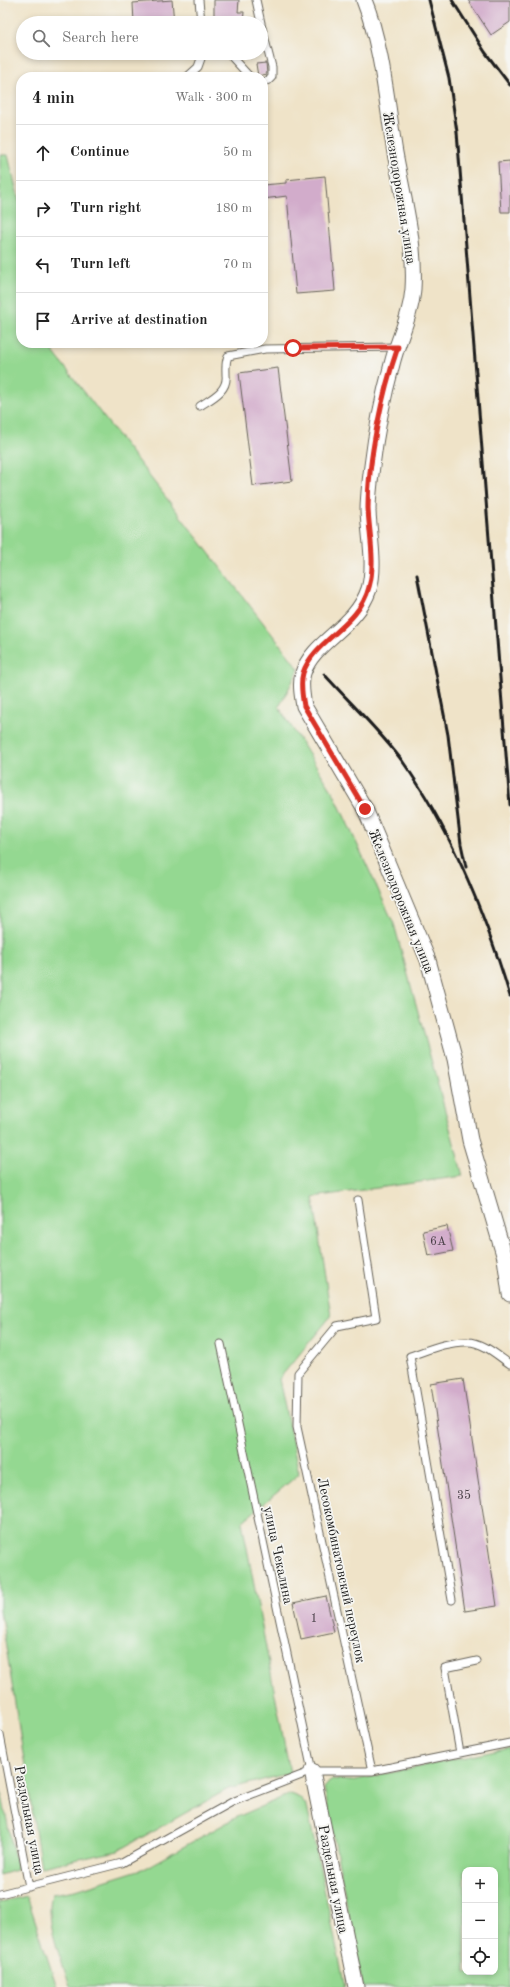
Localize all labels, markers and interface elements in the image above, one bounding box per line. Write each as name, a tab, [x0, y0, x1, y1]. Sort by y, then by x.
search box	[16, 16, 268, 60]
icon: search	[30, 27, 52, 49]
text: Search here	[62, 31, 139, 46]
text: 4 min	[32, 90, 75, 107]
text: Walk · 300 m	[175, 91, 252, 104]
street label: Железнодорожная улица	[380, 111, 418, 265]
icon: ahead	[32, 142, 54, 164]
text: Continue	[70, 145, 129, 160]
text: 50 m	[223, 146, 252, 159]
icon: right	[32, 198, 54, 220]
text: Turn right	[70, 201, 141, 216]
text: 180 m	[215, 202, 252, 215]
icon: left	[32, 254, 54, 276]
text: Turn left	[70, 257, 130, 272]
text: 70 m	[223, 258, 252, 271]
icon: arrive	[32, 310, 54, 332]
text: Arrive at destination	[70, 313, 208, 328]
route start	[284, 339, 302, 357]
route end	[356, 800, 374, 818]
street label: Железнодорожная улица	[366, 827, 436, 975]
house number: 6А	[430, 1236, 446, 1248]
street label: Лесокомбинатовский переулок	[314, 1476, 368, 1664]
house number: 35	[457, 1489, 471, 1502]
street label: улица Чекалина	[261, 1505, 295, 1605]
house number: 1	[311, 1613, 317, 1625]
street label: Раздольная улица	[12, 1764, 46, 1876]
street label: Раздельная улица	[316, 1824, 350, 1935]
map controls	[462, 1867, 498, 1975]
button: +	[462, 1867, 498, 1903]
button: −	[462, 1903, 498, 1939]
button: locate	[462, 1939, 498, 1975]

